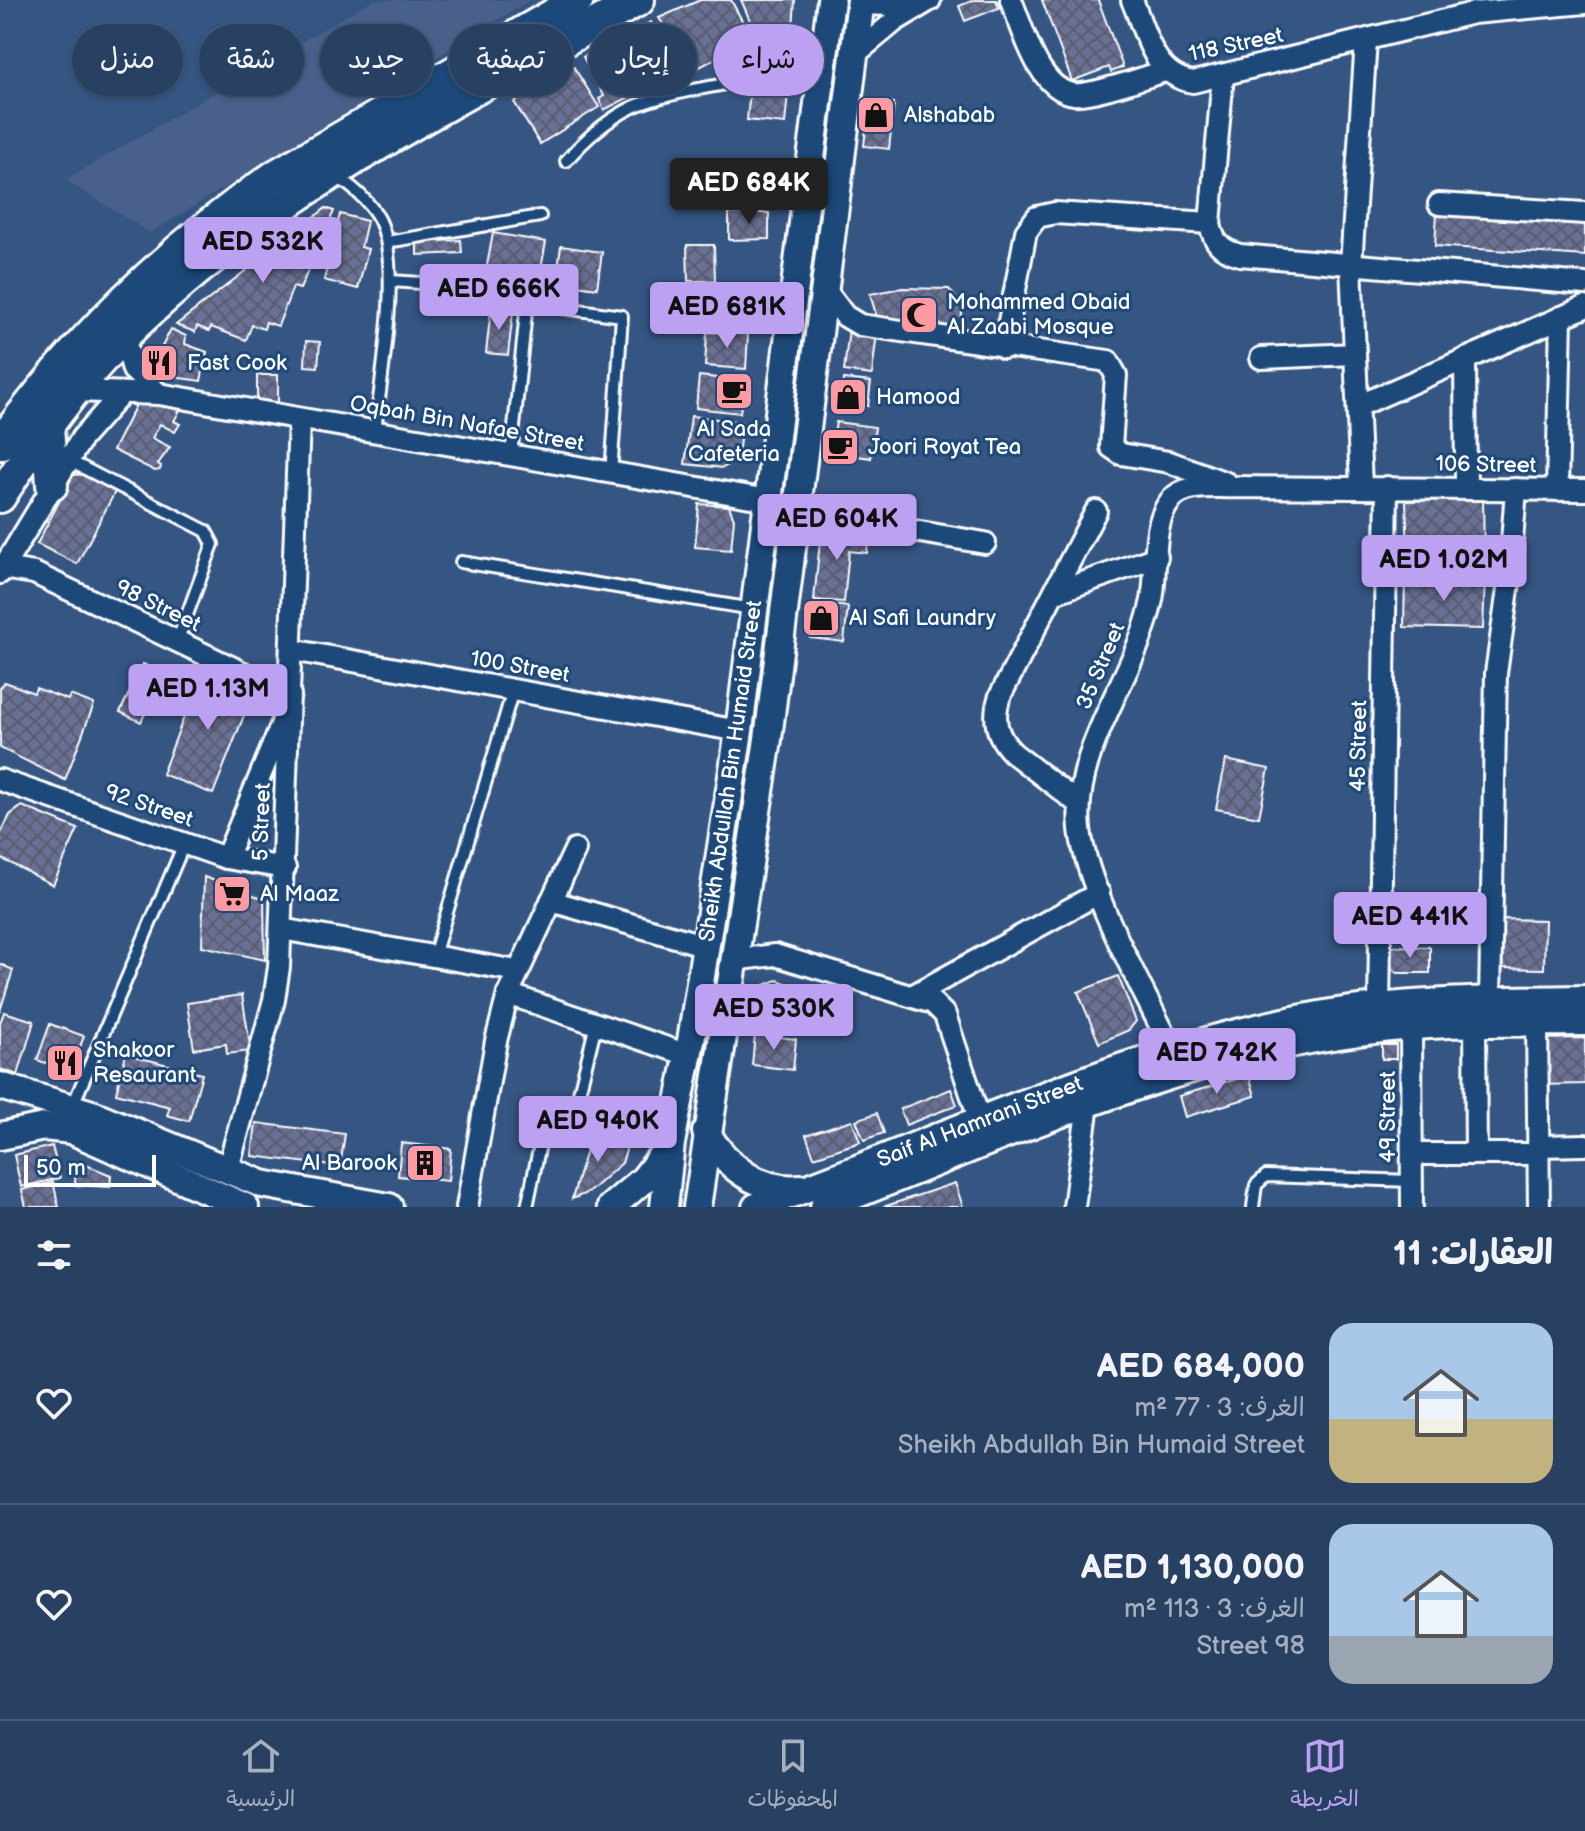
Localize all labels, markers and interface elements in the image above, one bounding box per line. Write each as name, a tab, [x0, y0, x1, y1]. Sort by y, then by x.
street label: 118 Street	[1186, 22, 1286, 68]
chip: منزل	[72, 24, 183, 96]
chip: شقة	[199, 24, 304, 96]
chip: جديد	[320, 24, 433, 96]
chip: تصفية	[449, 24, 573, 96]
chip: إيجار	[589, 24, 697, 96]
chip: شراء	[713, 24, 824, 96]
shop icon: Alshabab	[855, 94, 897, 136]
place label: Alshabab	[904, 102, 995, 129]
pin: AED 684K	[666, 158, 832, 226]
text: AED 684K	[688, 168, 810, 199]
pin: AED 532K	[180, 217, 346, 285]
text: AED 532K	[202, 227, 324, 258]
pin: AED 666K	[416, 264, 582, 332]
text: AED 666K	[438, 274, 560, 305]
pin: AED 681K	[644, 282, 810, 350]
place label: Mohammed Obaid Al Zaabi Mosque	[947, 289, 1130, 341]
text: AED 681K	[668, 292, 786, 323]
mosque icon: Mohammed Obaid Al Zaabi Mosque	[898, 294, 940, 336]
restaurant icon: Fast Cook	[138, 342, 180, 384]
place label: Fast Cook	[187, 350, 287, 377]
cafe icon: Al Sada Cafeteria	[713, 370, 755, 412]
shop icon: Hamood	[827, 376, 869, 418]
place label: Hamood	[876, 384, 960, 411]
street label: Oqbah Bin Nafae Street	[348, 390, 586, 458]
place label: Al Sada Cafeteria	[688, 416, 780, 468]
cafe icon: Joori Royat Tea	[819, 426, 861, 468]
place label: Joori Royat Tea	[868, 434, 1021, 461]
street label: 106 Street	[1435, 451, 1537, 479]
pin: AED 604K	[754, 494, 920, 562]
text: AED 604K	[776, 504, 898, 535]
pin: AED 1.02M	[1352, 535, 1536, 603]
text: AED 1.02M	[1380, 545, 1508, 576]
street label: 98 Street	[111, 574, 205, 638]
shop icon: Al Safi Laundry	[800, 597, 842, 639]
street label: Sheikh Abdullah Bin Humaid Street	[694, 598, 768, 944]
place label: Al Safi Laundry	[849, 605, 996, 632]
street label: 35 Street	[1071, 618, 1132, 714]
street label: 100 Street	[468, 645, 572, 689]
pin: AED 1.13M	[116, 664, 300, 732]
text: AED 1.13M	[146, 674, 270, 705]
street label: 45 Street	[1345, 700, 1373, 792]
street label: 92 Street	[101, 778, 197, 834]
street label: 5 Street	[247, 782, 277, 862]
supermarket icon: Al Maaz	[211, 873, 253, 915]
place label: Al Maaz	[260, 881, 339, 908]
pin: AED 441K	[1327, 892, 1493, 960]
text: AED 441K	[1352, 902, 1468, 933]
pin: AED 530K	[691, 984, 857, 1052]
text: AED 530K	[713, 994, 835, 1025]
pin: AED 742K	[1134, 1028, 1300, 1096]
place label: Shakoor Resaurant	[93, 1037, 197, 1089]
text: AED 742K	[1157, 1038, 1277, 1069]
restaurant icon: Shakoor Resaurant	[44, 1042, 86, 1084]
street label: Saif Al Hamrani Street	[873, 1070, 1087, 1174]
street label: 49 Street	[1375, 1071, 1402, 1163]
pin: AED 940K	[515, 1096, 681, 1164]
text: AED 940K	[537, 1106, 659, 1137]
building icon: Al Barook	[404, 1142, 446, 1184]
place label: Al Barook	[302, 1150, 397, 1177]
scale bar	[24, 1151, 156, 1187]
text: 50 m	[36, 1155, 86, 1182]
icon: filters	[32, 1233, 76, 1277]
text: العقارات: 11	[1393, 1233, 1553, 1274]
text: AED 684,000	[1097, 1346, 1305, 1387]
icon: home	[1393, 1355, 1489, 1451]
icon: heart	[32, 1381, 76, 1425]
text: الغرف: 3 · 77 m²	[1135, 1393, 1305, 1424]
text: Sheikh Abdullah Bin Humaid Street	[898, 1430, 1305, 1461]
text: AED 1,130,000	[1081, 1547, 1305, 1588]
icon: home	[1393, 1556, 1489, 1652]
icon: heart	[32, 1582, 76, 1626]
text: الغرف: 3 · 113 m²	[1124, 1594, 1305, 1625]
text: 98 Street	[1196, 1631, 1305, 1662]
tab: الرئيسية	[226, 1734, 295, 1818]
tab: المحفوظات	[747, 1734, 838, 1818]
tab: الخريطة	[1290, 1734, 1359, 1818]

